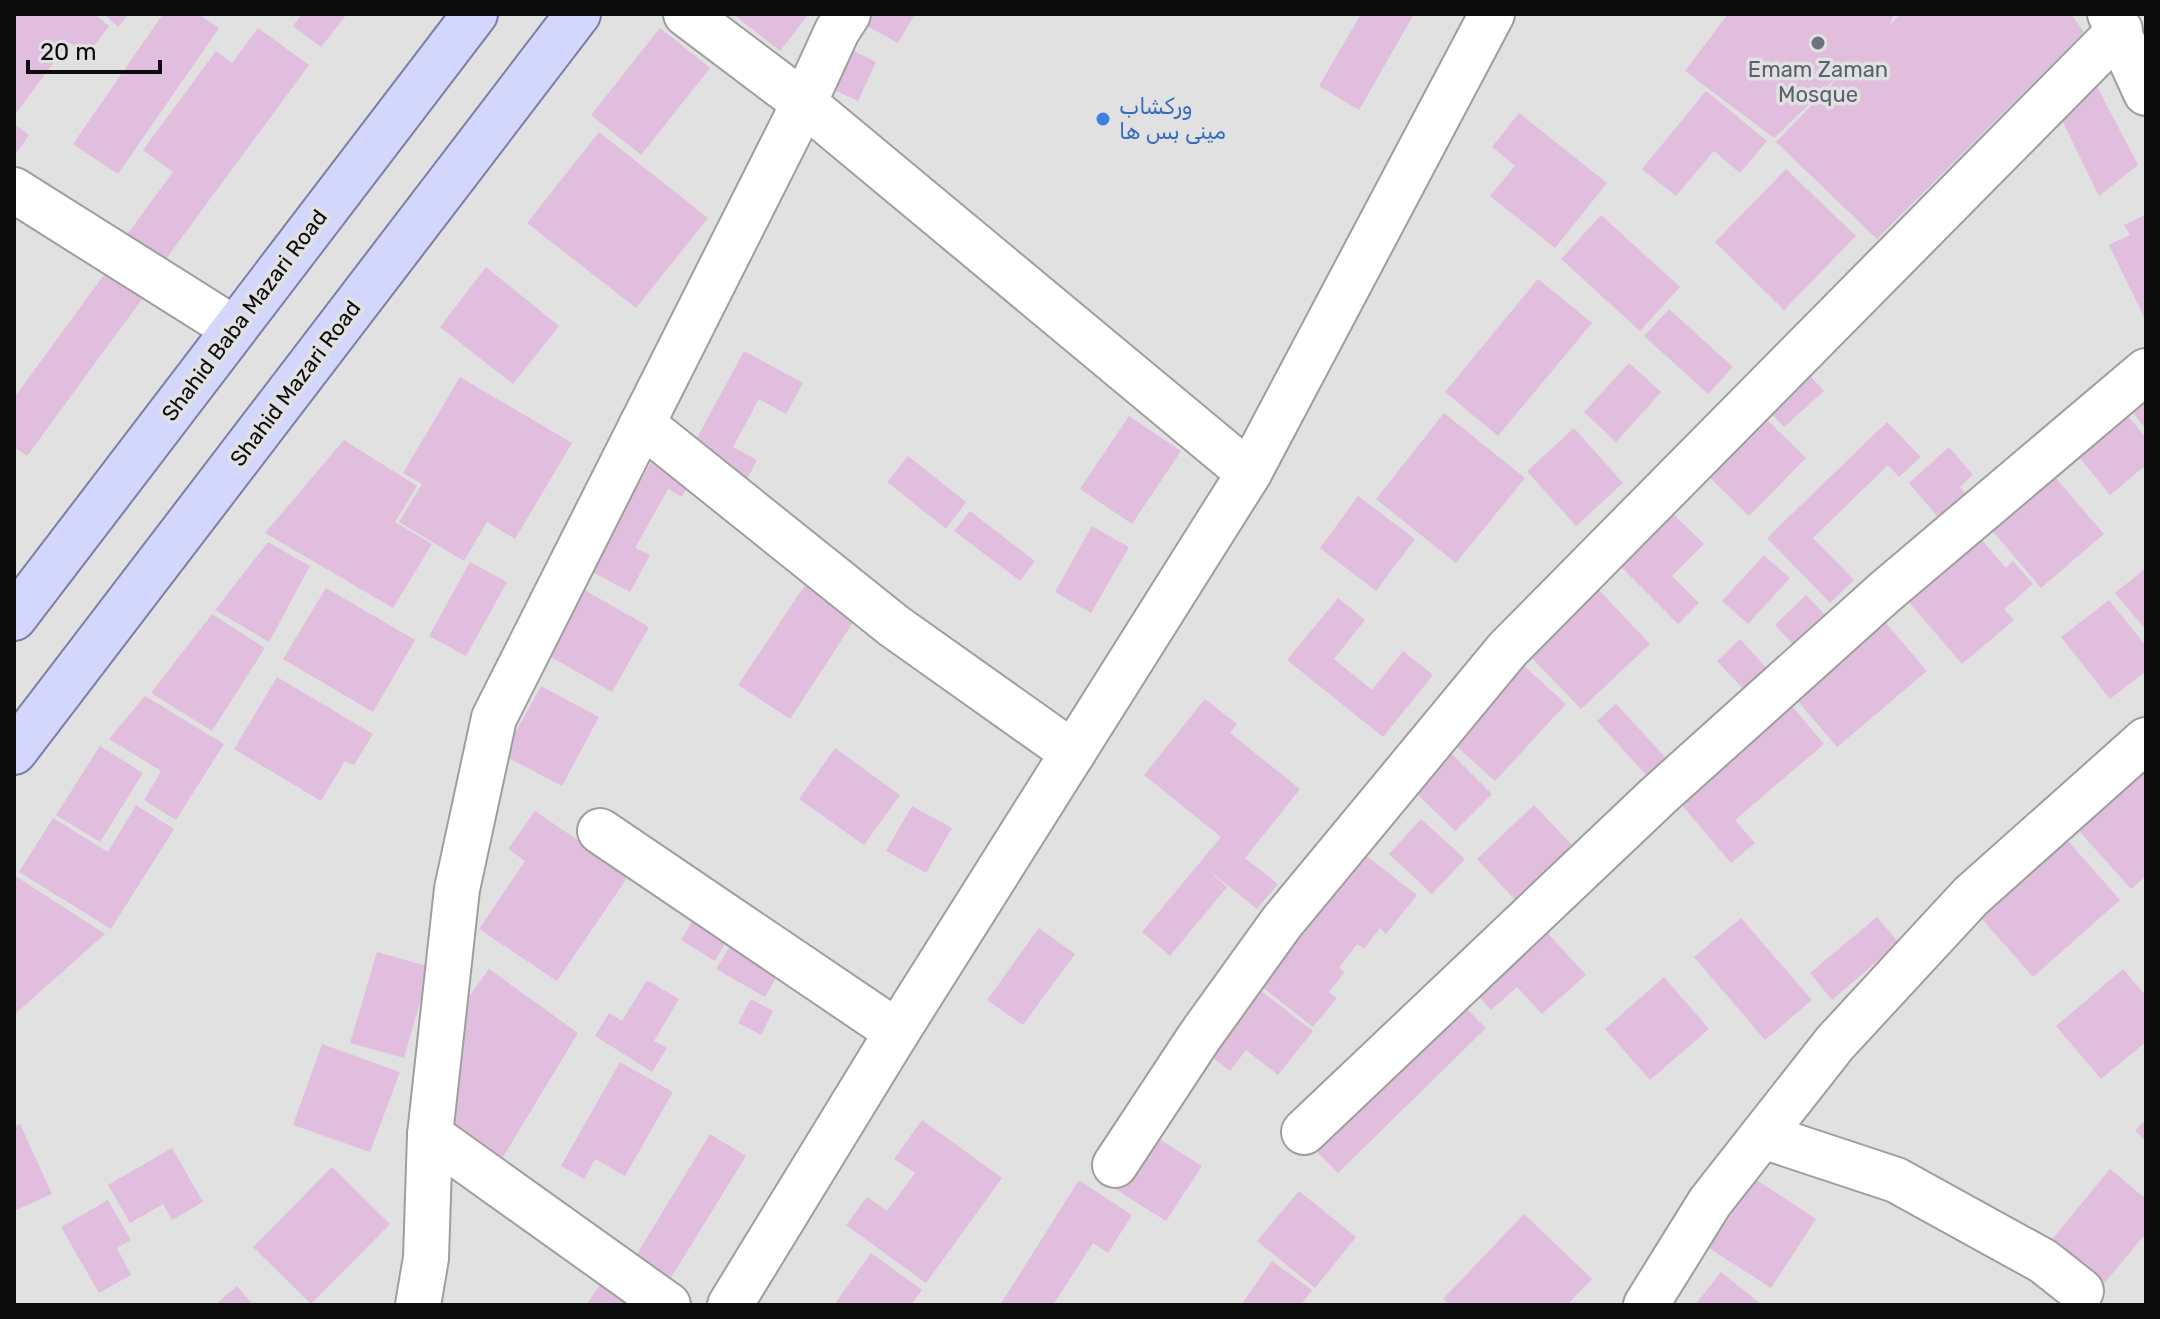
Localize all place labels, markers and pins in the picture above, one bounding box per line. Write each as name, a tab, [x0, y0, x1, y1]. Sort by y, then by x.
marker: Emam Zaman Mosque	[1809, 34, 1827, 52]
place label: Emam Zaman Mosque	[1748, 56, 1888, 108]
place label: ورکشاب مینی بس ها	[1119, 93, 1226, 145]
marker: ورکشاب مینی بس ها	[1094, 110, 1112, 128]

